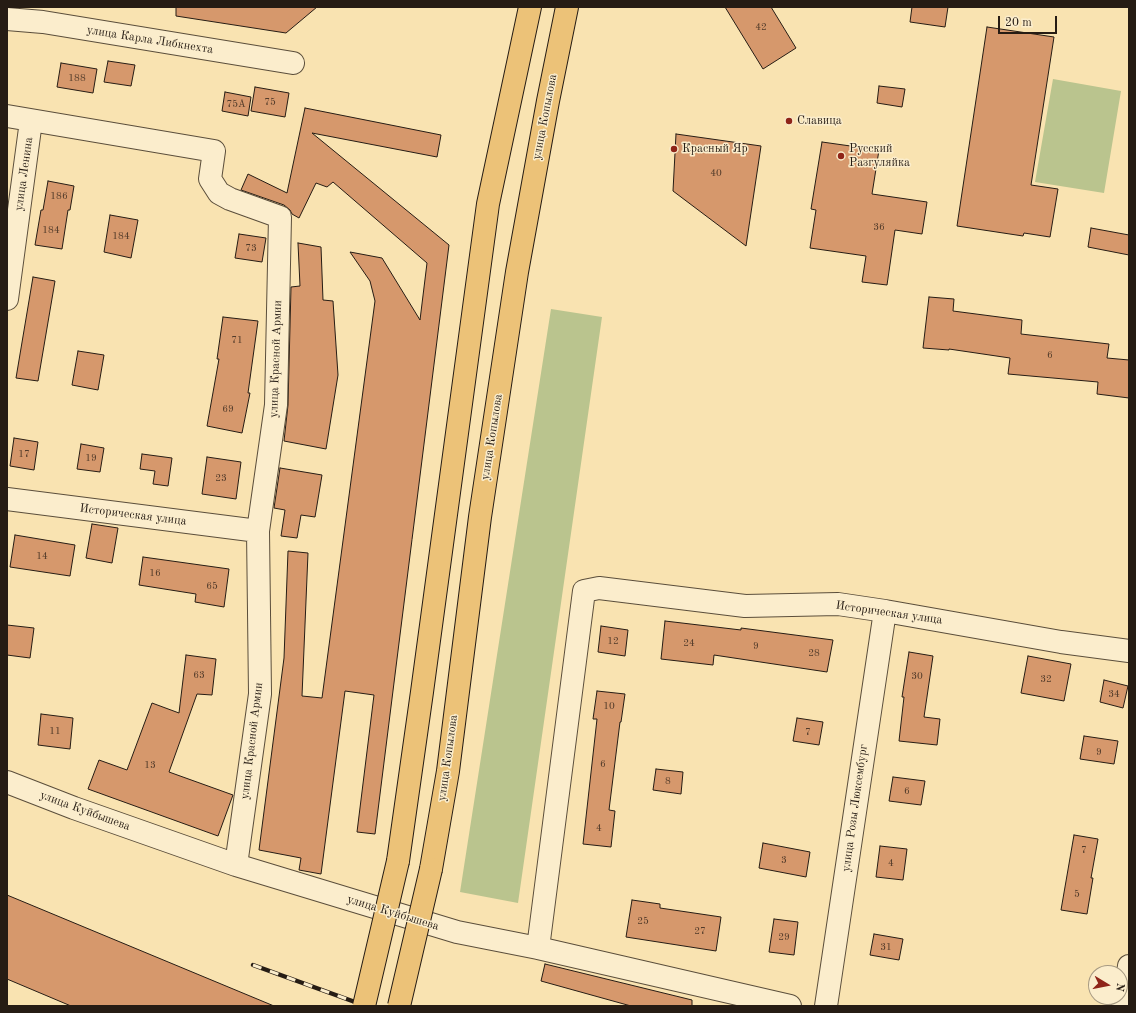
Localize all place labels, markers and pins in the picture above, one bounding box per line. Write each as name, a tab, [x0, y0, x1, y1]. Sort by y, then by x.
place label: Славица	[797, 114, 842, 128]
marker: Славица	[784, 116, 794, 126]
place label: Красный Яр	[682, 142, 748, 156]
place label: Русский Разгуляйка	[849, 142, 910, 170]
marker: Красный Яр	[669, 144, 679, 154]
marker: Русский Разгуляйка	[836, 151, 846, 161]

